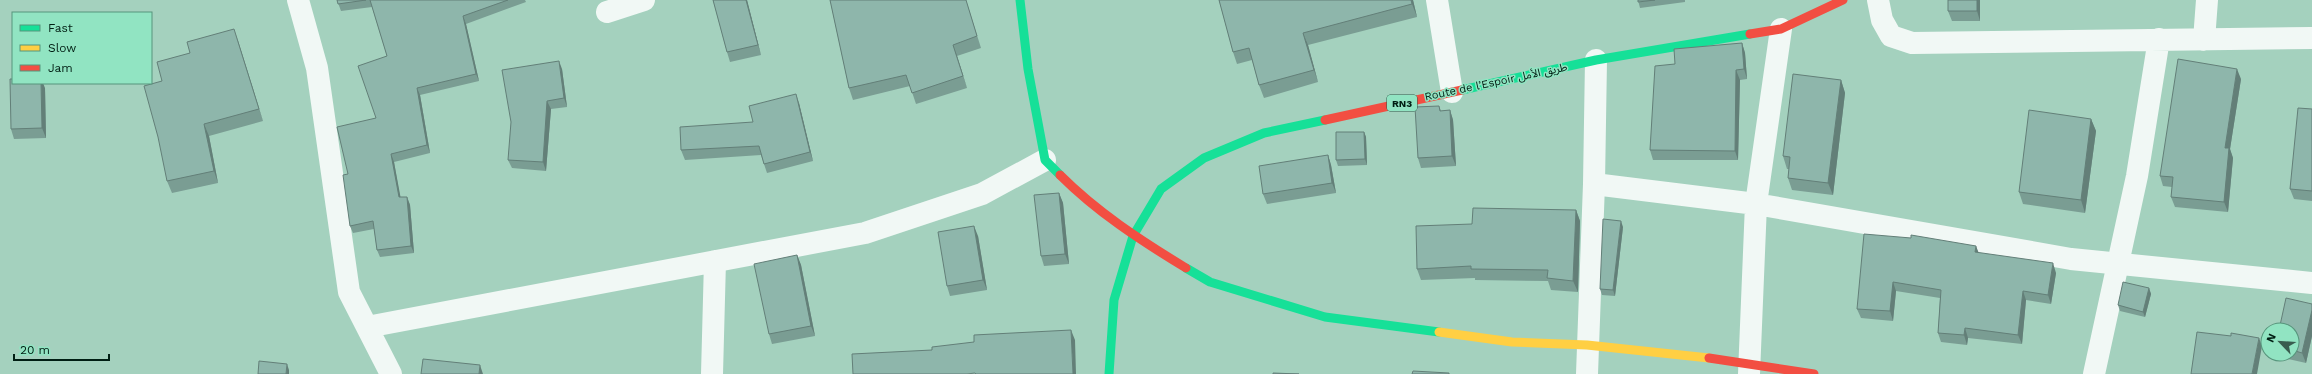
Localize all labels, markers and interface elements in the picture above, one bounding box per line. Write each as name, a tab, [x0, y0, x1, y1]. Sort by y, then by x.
legend	[12, 12, 152, 84]
text: Fast	[48, 21, 73, 35]
text: Slow	[48, 41, 76, 55]
text: Jam	[48, 61, 73, 75]
street label: Route de l’Espoir طريق الأمل	[1423, 61, 1569, 104]
road number: RN3	[1387, 95, 1417, 111]
north arrow	[2260, 322, 2300, 362]
text: N	[2264, 332, 2279, 344]
scale bar	[14, 336, 109, 362]
text: 20 m	[20, 343, 50, 357]

